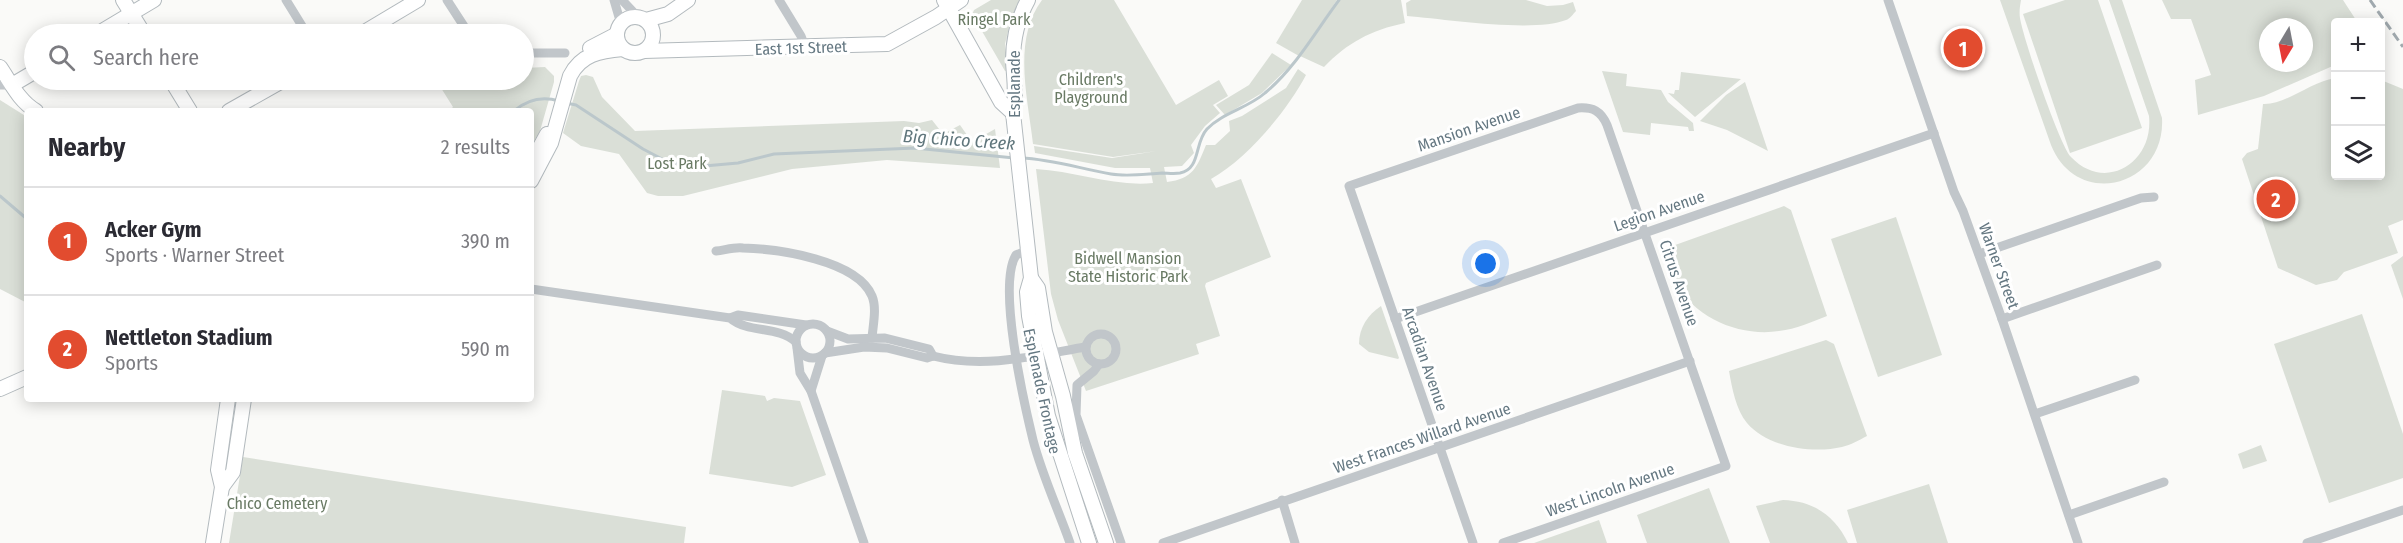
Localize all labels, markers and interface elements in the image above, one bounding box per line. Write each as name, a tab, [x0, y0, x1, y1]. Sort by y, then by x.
park label: Ringel Park	[958, 10, 1031, 29]
north arrow	[2259, 18, 2313, 72]
map controls	[2331, 18, 2385, 180]
button: +	[2331, 18, 2385, 72]
search box	[24, 24, 534, 90]
pin: 1	[1944, 26, 1982, 70]
street label: East 1st Street	[755, 37, 848, 59]
icon: search	[45, 41, 78, 74]
text: Search here	[93, 44, 199, 71]
street label: Esplanade	[1005, 50, 1024, 118]
park label: Children's Playground	[1054, 70, 1128, 107]
button: −	[2331, 72, 2385, 126]
street label: Mansion Avenue	[1415, 103, 1523, 155]
water label: Big Chico Creek	[902, 125, 1016, 155]
button: layers	[2331, 126, 2385, 180]
text: Nearby	[48, 132, 125, 163]
text: 2 results	[441, 135, 510, 159]
park label: Lost Park	[647, 154, 707, 173]
pin: 2	[2256, 176, 2296, 222]
street label: Legion Avenue	[1611, 187, 1707, 235]
text: Acker Gym	[105, 216, 201, 243]
street label: Warner Street	[1975, 220, 2024, 312]
text: 1	[63, 229, 72, 253]
text: 390 m	[461, 229, 510, 253]
street label: Citrus Avenue	[1655, 237, 1703, 329]
text: Sports · Warner Street	[105, 243, 284, 267]
park label: Bidwell Mansion State Historic Park	[1068, 249, 1189, 286]
your location	[1471, 249, 1500, 278]
street label: Arcadian Avenue	[1398, 304, 1452, 414]
text: Nettleton Stadium	[105, 324, 273, 351]
street label: Esplenade Frontage	[1019, 327, 1065, 456]
text: 2	[63, 337, 72, 361]
text: 590 m	[461, 337, 510, 361]
text: Sports	[105, 351, 158, 375]
street label: West Frances Willard Avenue	[1331, 399, 1513, 477]
street label: West Lincoln Avenue	[1543, 459, 1677, 521]
park label: Chico Cemetery	[227, 494, 328, 513]

